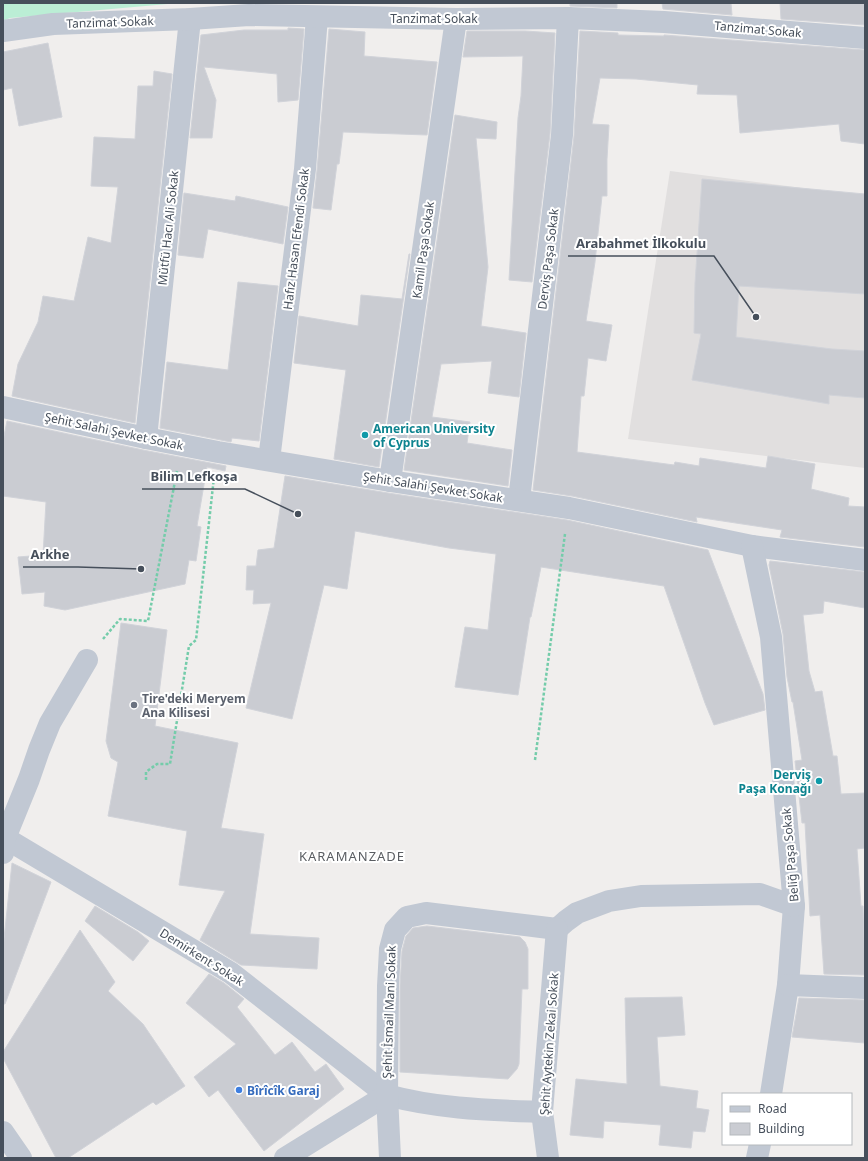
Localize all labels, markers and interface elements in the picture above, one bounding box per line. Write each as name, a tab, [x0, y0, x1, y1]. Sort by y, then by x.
street label: Tanzimat Sokak	[390, 10, 478, 27]
street label: Tanzimat Sokak	[66, 12, 155, 32]
street label: Tanzimat Sokak	[714, 17, 803, 41]
street label: Hafız Hasan Efendi Sokak	[279, 167, 313, 311]
street label: Mütfü Hacı Ali Sokak	[154, 169, 183, 286]
street label: Kamil Paşa Sokak	[408, 200, 438, 300]
street label: Derviş Paşa Sokak	[533, 207, 563, 310]
callout: Arabahmet İlkokulu	[568, 231, 714, 256]
text: Arabahmet İlkokulu	[576, 234, 706, 252]
street label: Şehit Salahi Şevket Sokak	[43, 408, 185, 454]
place label: American University of Cyprus	[373, 420, 495, 451]
marker: American University of Cyprus	[360, 430, 370, 440]
callout: Bilim Lefkoşa	[142, 464, 245, 489]
text: Bilim Lefkoşa	[151, 467, 237, 485]
street label: Şehit Salahi Şevket Sokak	[362, 468, 505, 507]
callout: Arkhe	[23, 542, 78, 567]
text: Arkhe	[30, 545, 70, 563]
place label: Tire'deki Meryem Ana Kilisesi	[142, 690, 246, 721]
marker: Tire'deki Meryem Ana Kilisesi	[129, 700, 139, 710]
place label: Derviş Paşa Konağı	[738, 766, 811, 797]
marker: Derviş Paşa Konağı	[814, 776, 824, 786]
street label: Beliğ Paşa Sokak	[777, 807, 803, 903]
district label: KARAMANZADE	[299, 847, 405, 865]
street label: Demirkent Sokak	[157, 924, 248, 990]
street label: Şehit İsmail Mani Sokak	[378, 945, 400, 1079]
street label: Şehit Aytekin Zekai Sokak	[536, 972, 562, 1116]
place label: Bîrîcîk Garaj	[247, 1082, 320, 1099]
marker: Bîrîcîk Garaj	[234, 1085, 244, 1095]
legend	[722, 1093, 852, 1145]
text: Road	[758, 1100, 787, 1117]
text: Building	[758, 1120, 805, 1137]

